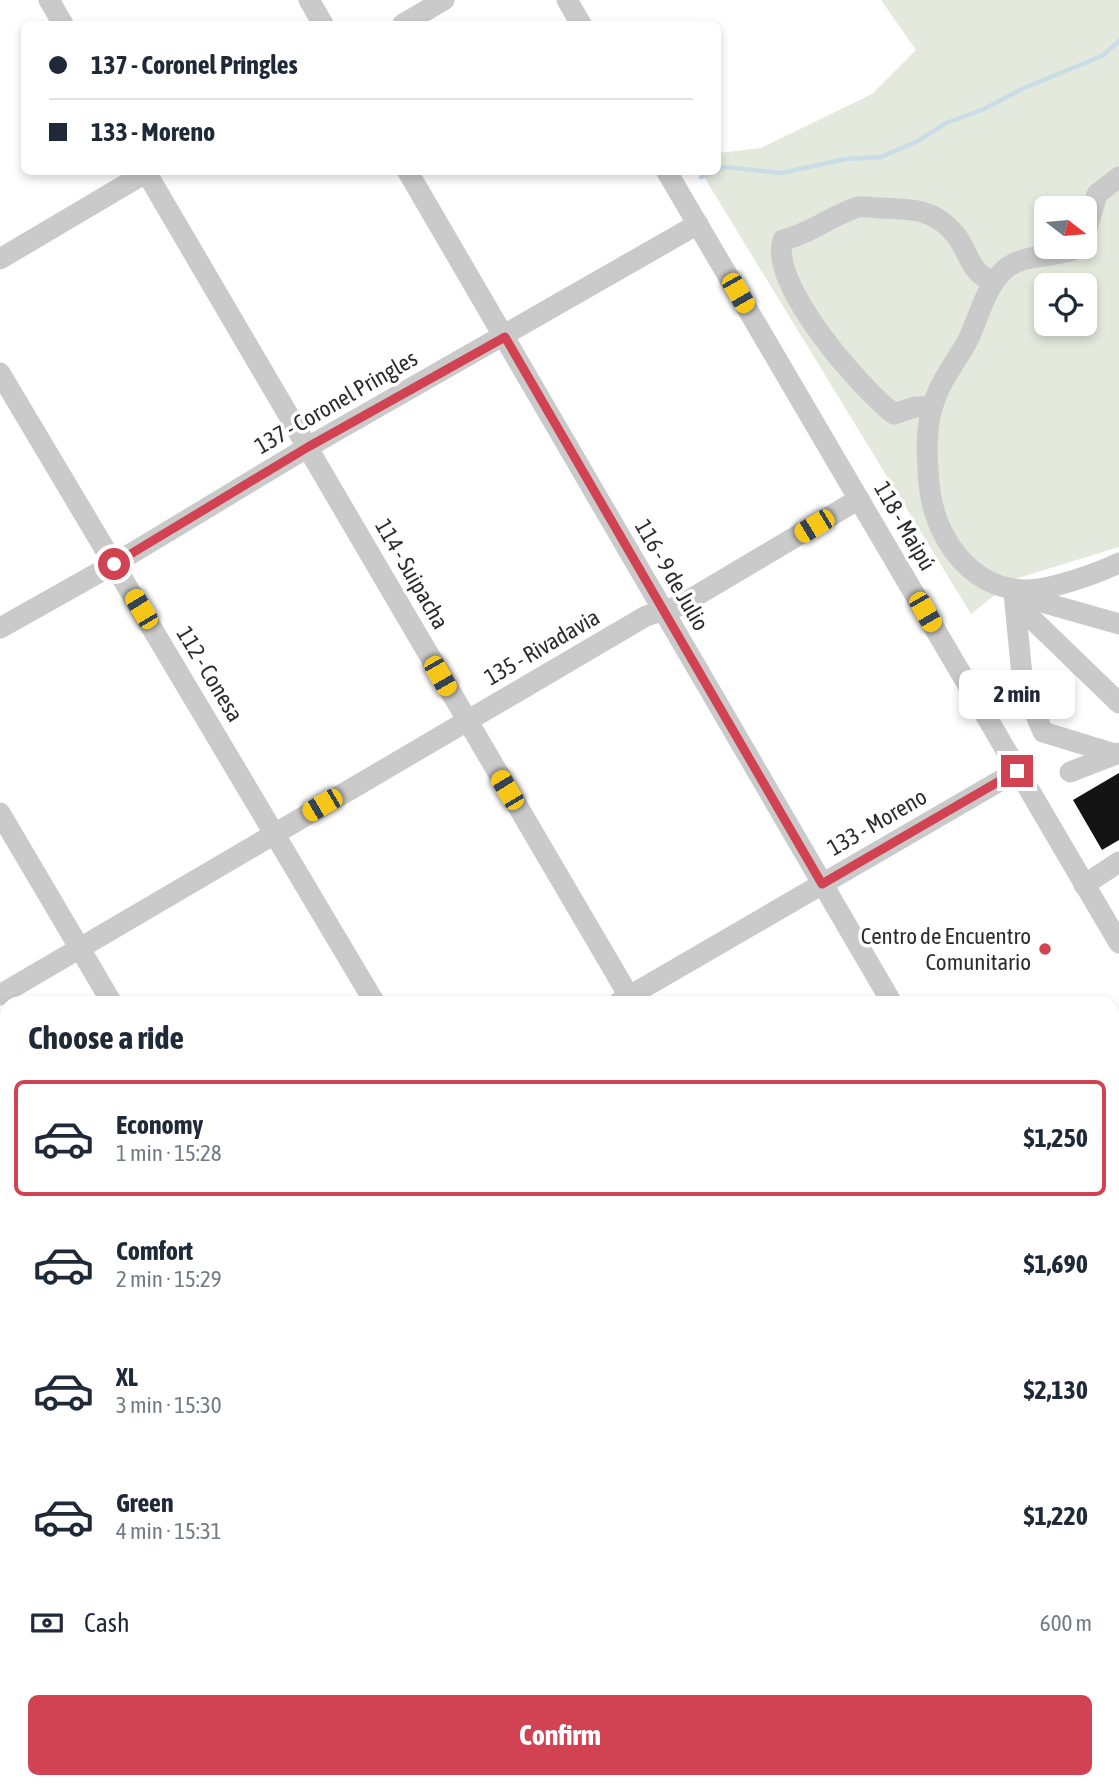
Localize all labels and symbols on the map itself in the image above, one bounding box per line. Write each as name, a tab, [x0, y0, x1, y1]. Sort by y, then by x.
north arrow	[1034, 196, 1097, 259]
car	[719, 270, 758, 316]
street label: 137 - Coronel Pringles	[250, 345, 422, 459]
street label: 118 - Maipú	[869, 477, 941, 575]
car	[791, 506, 838, 546]
street label: 114 - Suipacha	[370, 514, 454, 634]
street label: 116 - 9 de Julio	[630, 515, 714, 635]
route start	[98, 548, 130, 580]
car	[122, 586, 161, 632]
car	[906, 589, 945, 635]
street label: 135 - Rivadavia	[480, 604, 604, 690]
street label: 112 - Conesa	[172, 622, 248, 726]
car	[421, 653, 460, 699]
callout: 2 min	[959, 670, 1075, 718]
route end	[1001, 755, 1033, 787]
car	[488, 767, 527, 813]
street label: 133 - Moreno	[823, 783, 931, 861]
car	[299, 785, 346, 825]
place label: Centro de Encuentro Comunitario	[861, 923, 1031, 975]
marker: Centro de Encuentro Comunitario	[1037, 941, 1053, 957]

